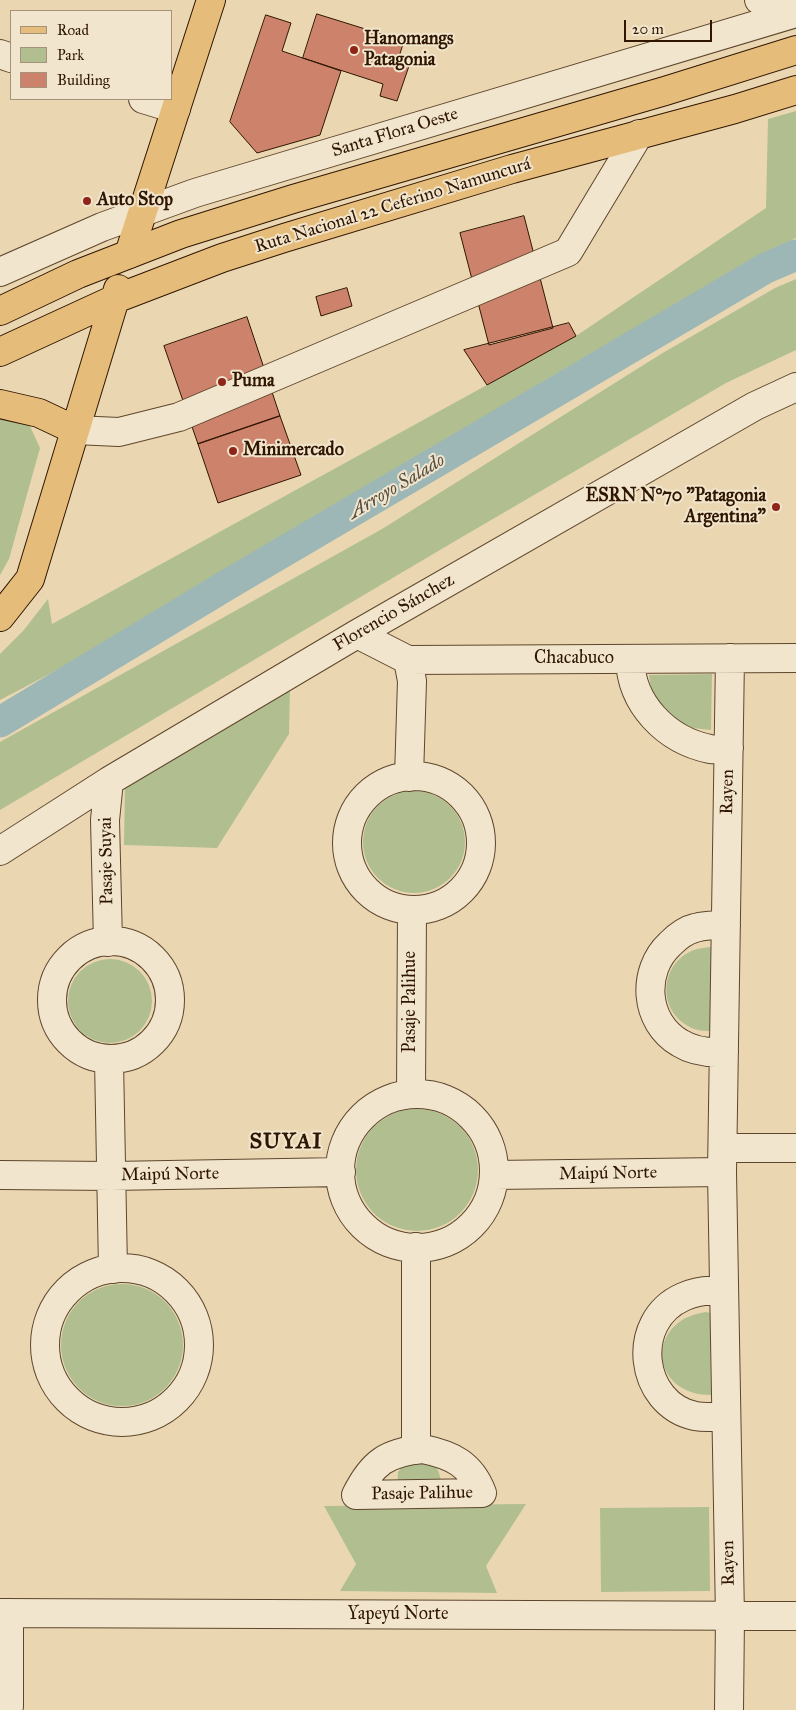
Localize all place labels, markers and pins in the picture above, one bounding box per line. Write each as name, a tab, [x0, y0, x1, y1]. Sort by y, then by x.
place label: Hanomangs Patagonia	[364, 29, 453, 72]
marker: Hanomangs Patagonia	[348, 44, 360, 56]
place label: Auto Stop	[97, 190, 173, 212]
marker: Auto Stop	[81, 195, 93, 207]
place label: Puma	[232, 371, 275, 393]
marker: Puma	[216, 376, 228, 388]
place label: Minimercado	[243, 440, 344, 462]
marker: Minimercado	[227, 445, 239, 457]
place label: ESRN N°70 "Patagonia Argentina"	[585, 486, 766, 528]
marker: ESRN N°70 "Patagonia Argentina"	[770, 501, 782, 513]

